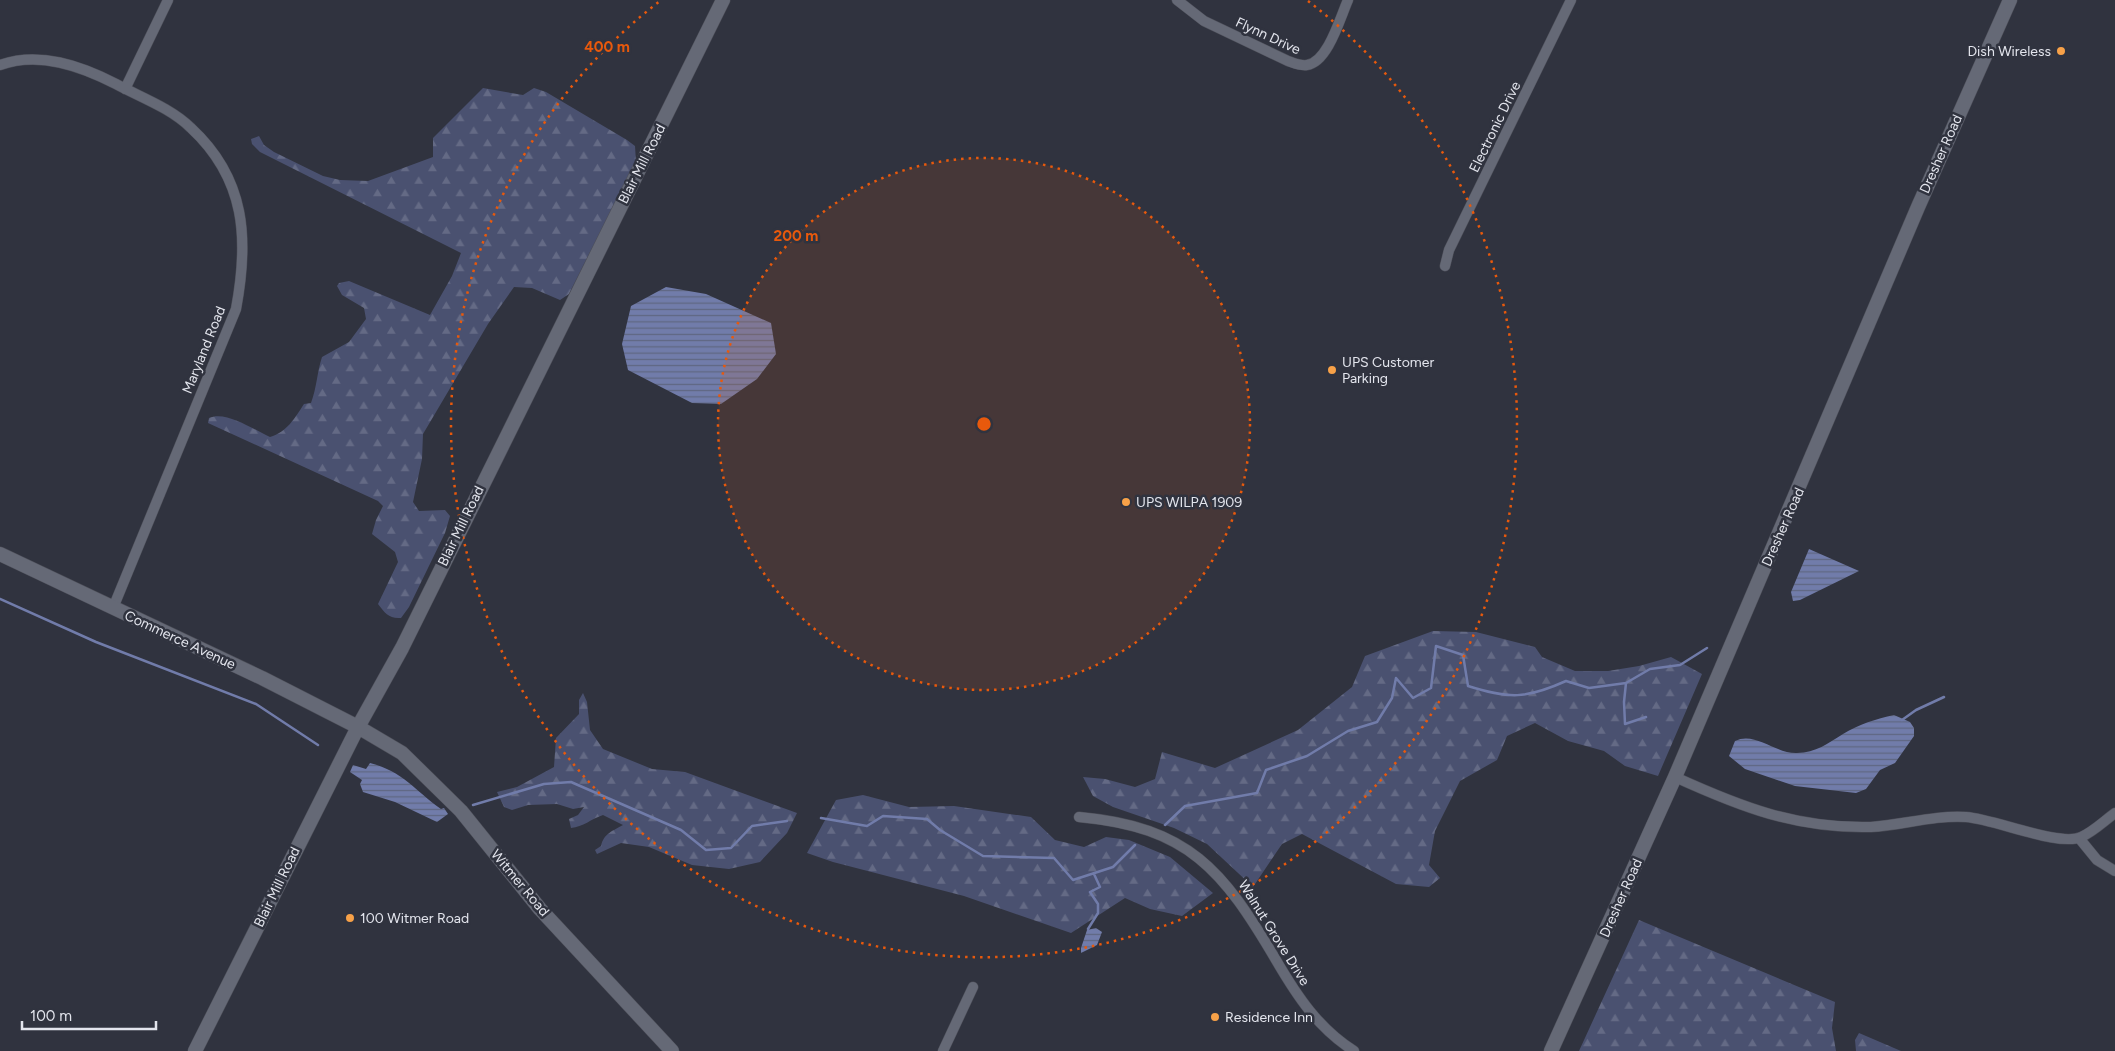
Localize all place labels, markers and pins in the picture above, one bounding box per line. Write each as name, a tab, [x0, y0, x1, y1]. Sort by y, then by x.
place label: Dish Wireless	[1967, 43, 2051, 60]
marker: Dish Wireless	[2055, 45, 2067, 57]
place label: UPS Customer Parking	[1342, 354, 1434, 387]
marker: UPS Customer Parking	[1326, 364, 1338, 376]
centre of rings	[975, 415, 993, 433]
place label: UPS WILPA 1909	[1136, 494, 1242, 511]
marker: UPS WILPA 1909	[1120, 496, 1132, 508]
place label: 100 Witmer Road	[360, 910, 469, 927]
marker: 100 Witmer Road	[344, 912, 356, 924]
place label: Residence Inn	[1225, 1009, 1313, 1026]
marker: Residence Inn	[1209, 1011, 1221, 1023]

